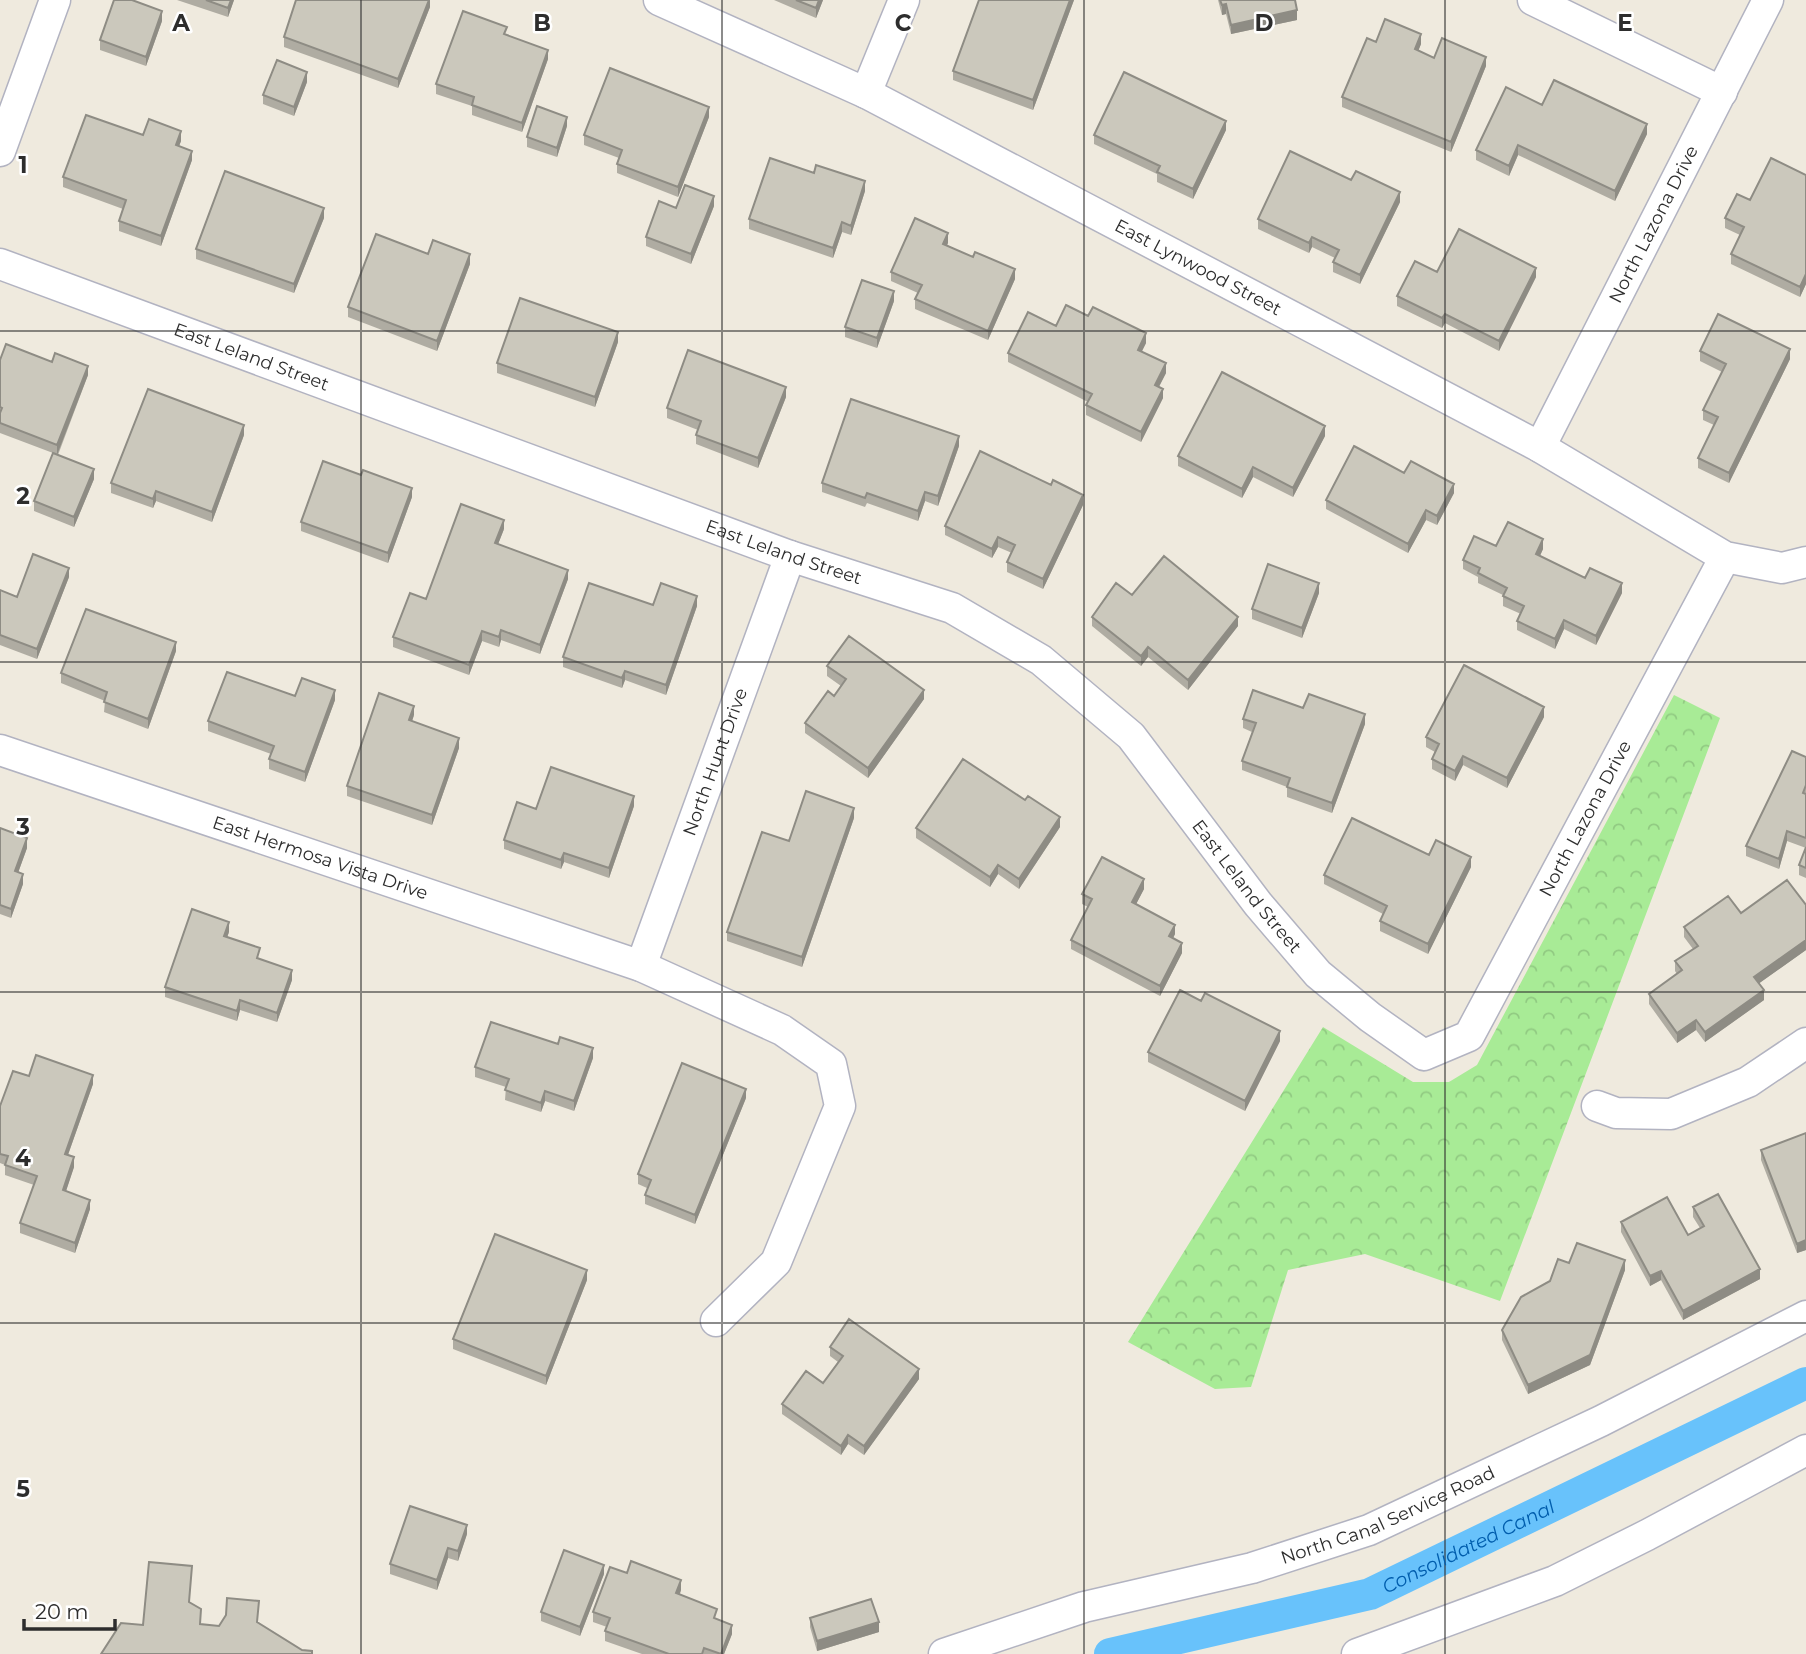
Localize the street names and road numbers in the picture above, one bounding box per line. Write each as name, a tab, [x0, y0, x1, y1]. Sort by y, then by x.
street label: North Lazona Drive	[1604, 142, 1703, 307]
street label: East Lynwood Street	[1111, 215, 1285, 320]
street label: East Leland Street	[171, 318, 332, 396]
street label: East Leland Street	[703, 515, 864, 589]
street label: North Hunt Drive	[678, 685, 752, 839]
street label: North Lazona Drive	[1535, 737, 1636, 900]
street label: East Hermosa Vista Drive	[210, 811, 431, 904]
street label: East Leland Street	[1187, 815, 1306, 957]
street label: North Canal Service Road	[1278, 1461, 1498, 1569]

